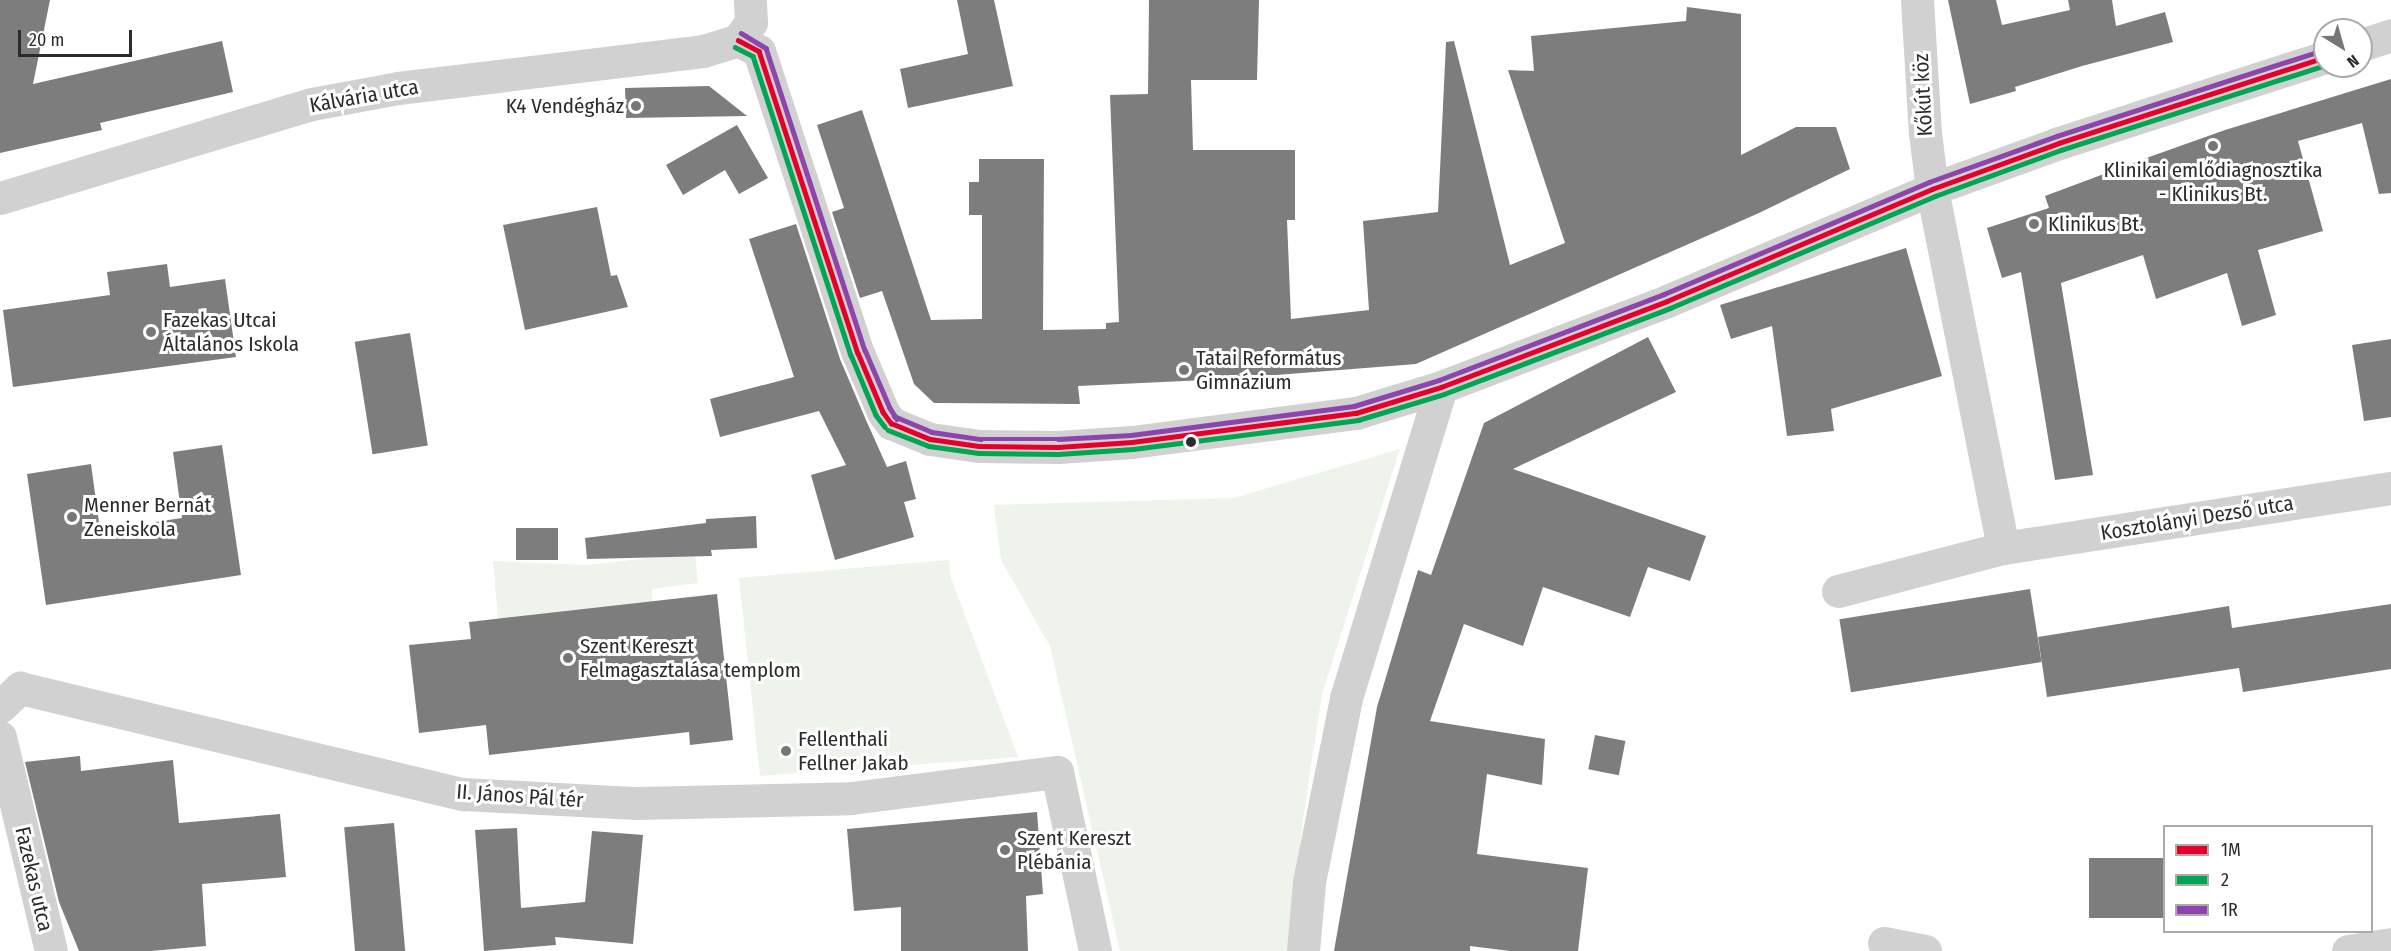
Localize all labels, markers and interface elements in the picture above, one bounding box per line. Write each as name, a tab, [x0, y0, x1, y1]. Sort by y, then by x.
scale bar	[21, 18, 135, 56]
north arrow	[2313, 18, 2373, 78]
text: 20 m	[29, 29, 64, 51]
text: N	[2343, 51, 2362, 72]
street label: Kőkút köz	[1908, 53, 1938, 137]
street label: Kálvária utca	[308, 74, 420, 118]
place label: K4 Vendégház	[506, 93, 624, 119]
marker: K4 Vendégház	[629, 99, 643, 113]
marker: Klinikai emlődiagnosztika - Klinikus Bt.	[2204, 137, 2222, 155]
place label: Klinikai emlődiagnosztika - Klinikus Bt.	[2103, 157, 2323, 207]
place label: Klinikus Bt.	[2048, 211, 2144, 237]
marker: Klinikus Bt.	[2025, 215, 2043, 233]
place label: Fazekas Utcai Általános Iskola	[163, 307, 299, 357]
marker: Fazekas Utcai Általános Iskola	[144, 325, 158, 339]
place label: Tatai Református Gimnázium	[1196, 345, 1342, 395]
marker: Tatai Református Gimnázium	[1177, 363, 1191, 377]
unlabelled marker	[1185, 436, 1197, 448]
street label: Kosztolányi Dezső utca	[2099, 490, 2295, 546]
place label: Menner Bernát Zeneiskola	[84, 492, 211, 542]
marker: Menner Bernát Zeneiskola	[65, 510, 79, 524]
place label: Szent Kereszt Felmagasztalása templom	[580, 633, 801, 683]
marker: Szent Kereszt Felmagasztalása templom	[561, 651, 575, 665]
place label: Fellenthali Fellner Jakab	[798, 726, 909, 776]
marker: Fellenthali Fellner Jakab	[779, 744, 793, 758]
street label: II. János Pál tér	[456, 779, 584, 813]
street label: Fazekas utca	[10, 824, 58, 934]
place label: Szent Kereszt Plébánia	[1017, 825, 1131, 875]
legend	[2163, 825, 2373, 933]
text: 1M	[2221, 839, 2241, 861]
marker: Szent Kereszt Plébánia	[998, 843, 1012, 857]
text: 2	[2221, 869, 2229, 891]
text: 1R	[2221, 899, 2238, 921]

